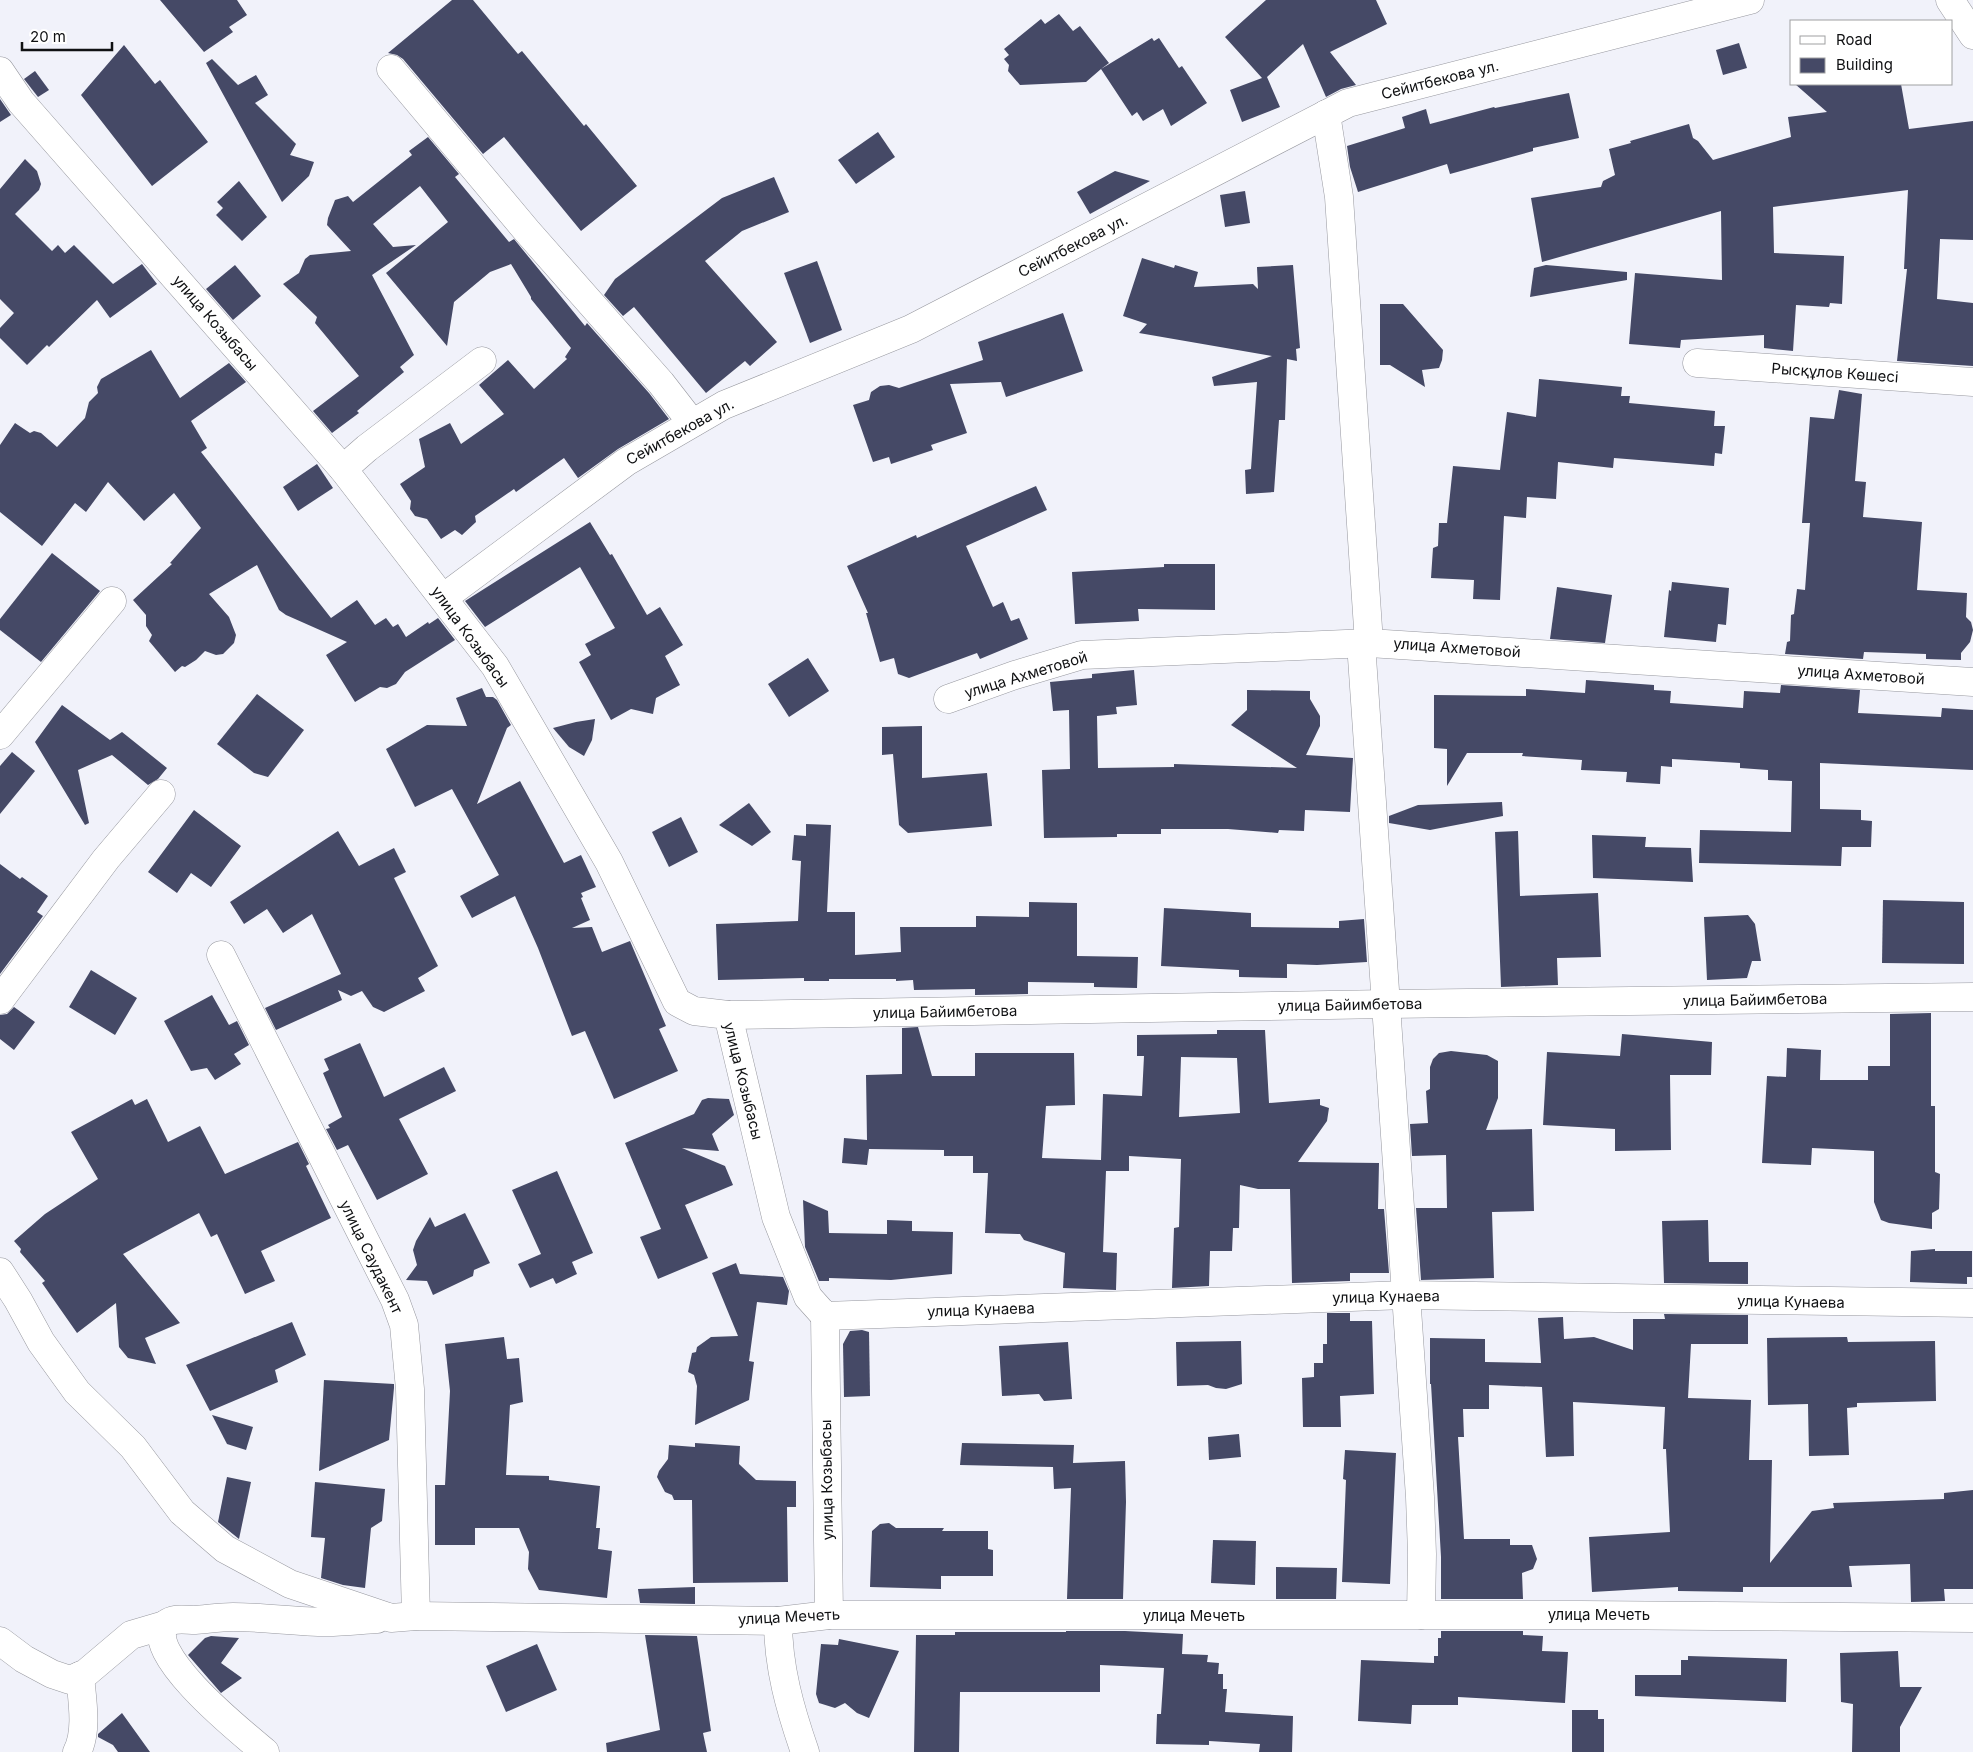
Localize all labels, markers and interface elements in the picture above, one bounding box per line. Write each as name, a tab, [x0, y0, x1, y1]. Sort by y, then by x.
scale bar	[22, 20, 112, 52]
legend	[1790, 20, 1953, 85]
text: 20 m	[30, 27, 66, 46]
text: Road	[1836, 30, 1872, 49]
text: Building	[1836, 55, 1893, 74]
street label: Сейитбекова ул.	[1379, 56, 1501, 103]
street label: Сейитбекова ул.	[1015, 210, 1131, 281]
street label: улица Козыбасы	[169, 271, 262, 374]
street label: Рысқұлов Көшесі	[1771, 359, 1899, 386]
street label: Сейитбекова ул.	[622, 394, 737, 469]
street label: улица Козыбасы	[427, 582, 514, 691]
street label: улица Ахметовой	[1393, 634, 1521, 661]
street label: улица Ахметовой	[962, 647, 1090, 702]
street label: улица Ахметовой	[1797, 661, 1925, 688]
street label: улица Байимбетова	[1683, 989, 1827, 1010]
street label: улица Байимбетова	[1278, 994, 1422, 1015]
street label: улица Байимбетова	[873, 1001, 1017, 1022]
street label: улица Козыбасы	[720, 1020, 767, 1142]
street label: улица Саудакент	[336, 1197, 407, 1317]
street label: улица Кунаева	[1332, 1286, 1440, 1307]
street label: улица Кунаева	[1737, 1291, 1845, 1312]
street label: улица Кунаева	[927, 1298, 1035, 1321]
street label: улица Козыбасы	[816, 1420, 837, 1541]
street label: улица Мечеть	[737, 1604, 841, 1629]
street label: улица Мечеть	[1548, 1605, 1650, 1624]
street label: улица Мечеть	[1143, 1606, 1245, 1625]

